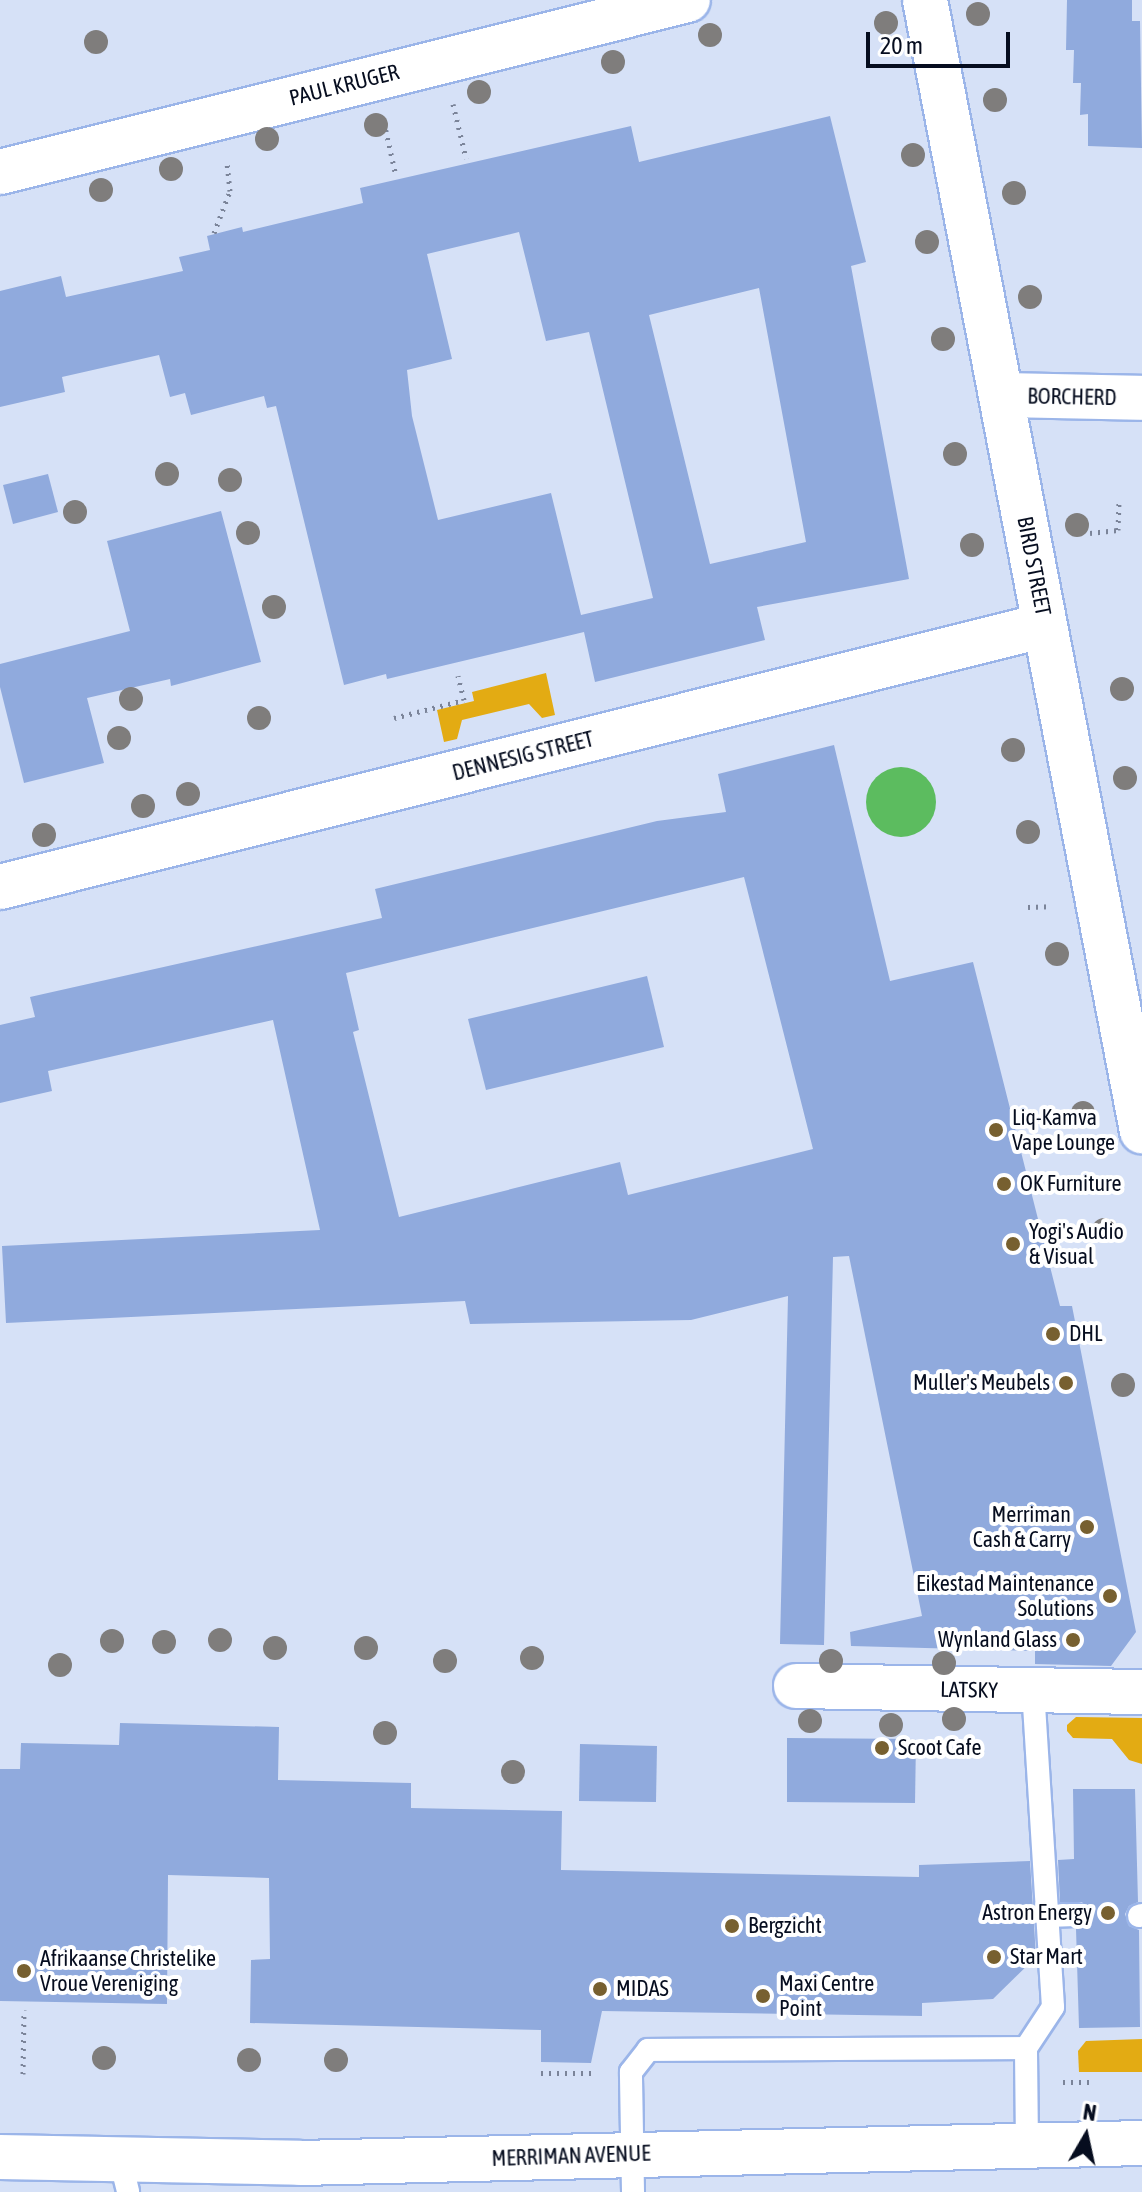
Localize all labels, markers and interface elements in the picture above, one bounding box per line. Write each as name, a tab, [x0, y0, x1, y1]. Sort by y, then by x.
scale bar	[870, 16, 1014, 66]
text: 20 m	[880, 32, 923, 59]
street label: PAUL KRUGER	[286, 59, 402, 111]
street label: BORCHERD	[1027, 383, 1117, 411]
street label: BIRD STREET	[1011, 514, 1057, 618]
street label: DENNESIG STREET	[450, 726, 596, 786]
place label: Liq-Kamva Vape Lounge	[1012, 1104, 1115, 1156]
marker: Liq-Kamva Vape Lounge	[987, 1121, 1005, 1139]
place label: OK Furniture	[1020, 1171, 1122, 1197]
marker: OK Furniture	[995, 1175, 1013, 1193]
place label: Yogi's Audio & Visual	[1029, 1218, 1124, 1270]
marker: Yogi's Audio & Visual	[1004, 1235, 1022, 1253]
place label: DHL	[1069, 1321, 1103, 1347]
marker: DHL	[1044, 1325, 1062, 1343]
place label: Muller's Meubels	[913, 1370, 1050, 1396]
marker: Muller's Meubels	[1057, 1374, 1075, 1392]
place label: Merriman Cash & Carry	[973, 1501, 1071, 1552]
marker: Merriman Cash & Carry	[1078, 1518, 1096, 1536]
place label: Eikestad Maintenance Solutions	[916, 1570, 1094, 1622]
marker: Eikestad Maintenance Solutions	[1101, 1587, 1119, 1605]
place label: Wynland Glass	[938, 1627, 1057, 1653]
marker: Wynland Glass	[1064, 1631, 1082, 1649]
street label: LATSKY	[940, 1676, 998, 1704]
place label: Scoot Cafe	[898, 1735, 982, 1761]
marker: Scoot Cafe	[873, 1739, 891, 1757]
place label: Astron Energy	[982, 1900, 1092, 1926]
marker: Astron Energy	[1099, 1904, 1117, 1922]
place label: Bergzicht	[748, 1913, 822, 1939]
marker: Bergzicht	[723, 1917, 741, 1935]
place label: Star Mart	[1010, 1944, 1083, 1970]
place label: Afrikaanse Christelike Vroue Vereniging	[40, 1945, 216, 1996]
marker: Star Mart	[985, 1948, 1003, 1966]
marker: Afrikaanse Christelike Vroue Vereniging	[15, 1962, 33, 1980]
place label: Maxi Centre Point	[779, 1970, 874, 2022]
place label: MIDAS	[616, 1976, 669, 2002]
marker: MIDAS	[591, 1980, 609, 1998]
marker: Maxi Centre Point	[754, 1987, 772, 2005]
north arrow	[1046, 2096, 1126, 2176]
text: N	[1081, 2098, 1098, 2126]
street label: MERRIMAN AVENUE	[491, 2140, 651, 2172]

